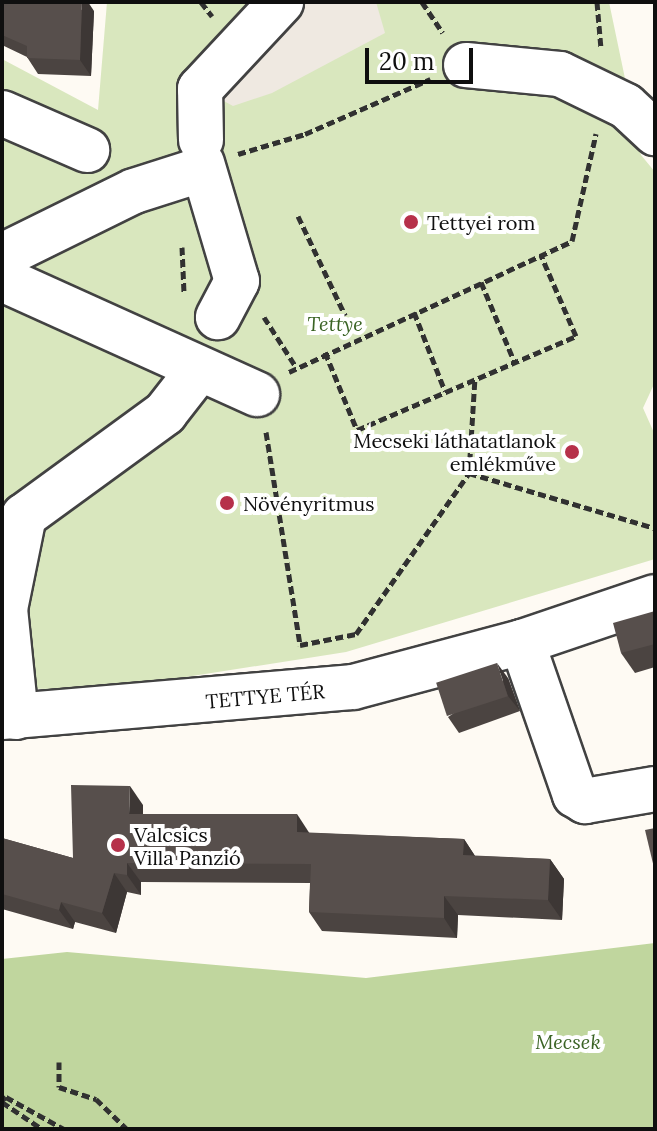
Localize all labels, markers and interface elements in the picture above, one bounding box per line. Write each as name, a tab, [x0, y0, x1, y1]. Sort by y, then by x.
scale bar	[369, 32, 477, 82]
text: 20 m	[379, 46, 435, 77]
place label: Tettyei rom	[427, 210, 535, 234]
marker: Tettyei rom	[402, 213, 420, 231]
park label: Tettye	[307, 311, 363, 335]
place label: Mecseki láthatatlanok emlékműve	[353, 428, 556, 475]
marker: Mecseki láthatatlanok emlékműve	[563, 443, 581, 461]
place label: Növényritmus	[243, 491, 374, 515]
marker: Növényritmus	[218, 494, 236, 512]
street label: TETTYE TÉR	[204, 679, 326, 713]
place label: Valcsics Villa Panzió	[134, 822, 241, 869]
marker: Valcsics Villa Panzió	[109, 836, 127, 854]
park label: Mecsek	[535, 1029, 601, 1053]

